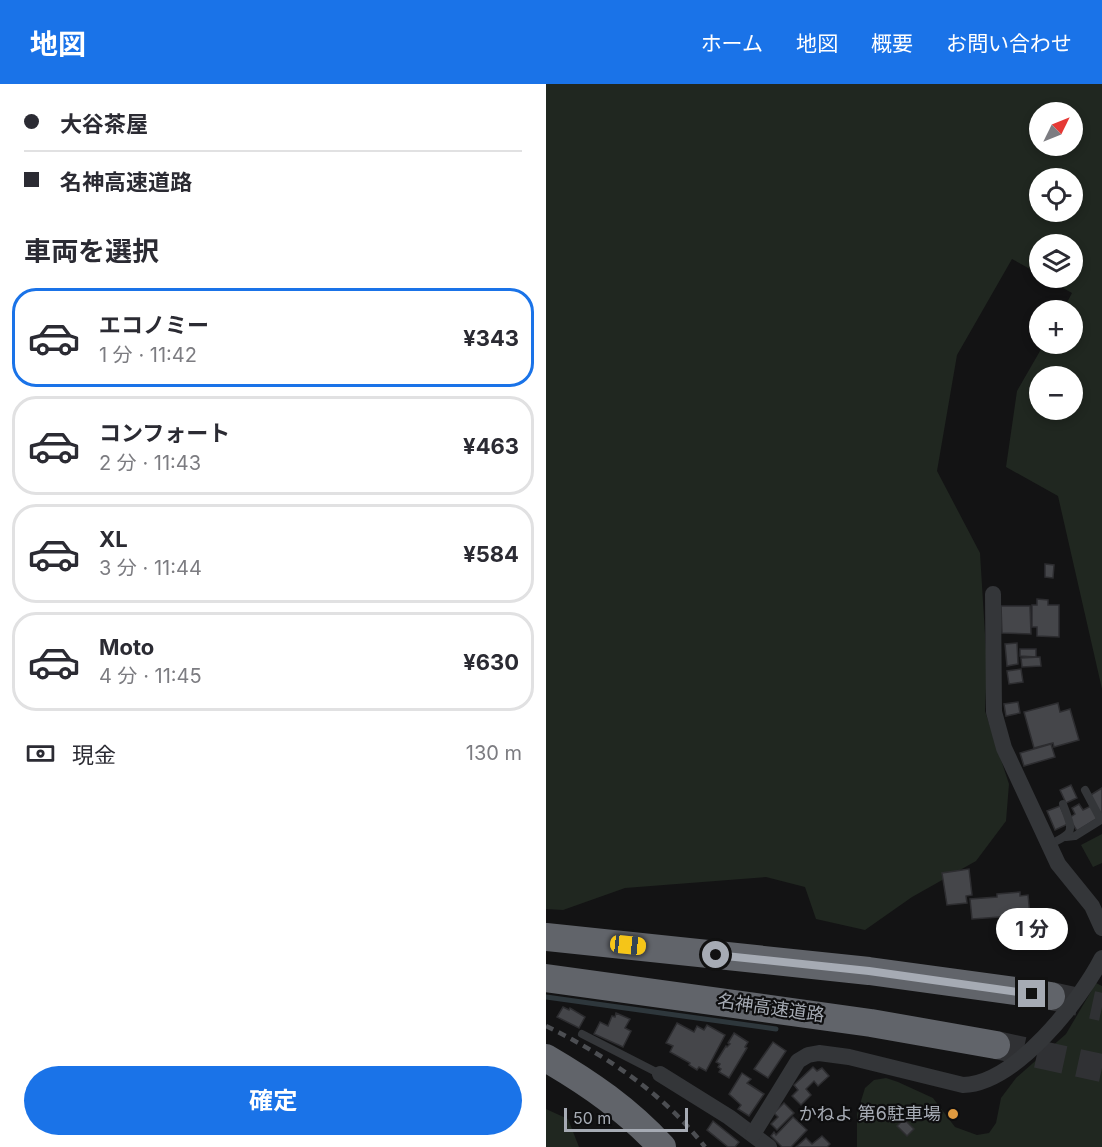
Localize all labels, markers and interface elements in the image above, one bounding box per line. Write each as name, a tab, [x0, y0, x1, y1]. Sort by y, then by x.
text: 地図	[30, 27, 86, 61]
text: ホーム	[701, 31, 763, 56]
text: 地図	[796, 31, 838, 56]
text: 概要	[871, 31, 913, 56]
text: お問い合わせ	[946, 31, 1072, 56]
north arrow	[1029, 102, 1083, 156]
map controls	[1029, 102, 1083, 420]
text: 大谷茶屋	[60, 111, 148, 137]
button: locate	[1029, 168, 1083, 222]
text: 名神高速道路	[60, 169, 192, 195]
button: layers	[1029, 234, 1083, 288]
text: 車両を選択	[24, 235, 159, 268]
button: +	[1029, 300, 1083, 354]
icon: car	[27, 311, 81, 365]
text: エコノミー	[99, 312, 209, 338]
text: ¥343	[463, 325, 519, 351]
text: 1 分 · 11:42	[99, 343, 197, 367]
button: −	[1029, 366, 1083, 420]
icon: car	[27, 419, 81, 473]
text: コンフォート	[99, 420, 230, 446]
text: ¥463	[463, 433, 519, 459]
text: 2 分 · 11:43	[99, 451, 201, 475]
text: XL	[99, 526, 128, 552]
icon: car	[27, 527, 81, 581]
text: ¥584	[463, 541, 519, 567]
text: 3 分 · 11:44	[99, 556, 202, 580]
text: Moto	[99, 634, 154, 660]
icon: car	[27, 635, 81, 689]
text: ¥630	[463, 649, 519, 675]
text: 4 分 · 11:45	[99, 664, 202, 688]
icon: cash	[24, 737, 57, 770]
text: 130 m	[466, 741, 522, 765]
text: 現金	[72, 742, 116, 768]
callout: 1 分	[996, 907, 1068, 949]
text: 1 分	[1015, 917, 1049, 941]
car	[609, 934, 647, 956]
route start	[702, 941, 729, 968]
route end	[1018, 980, 1045, 1007]
street label: 名神高速道路	[716, 990, 826, 1025]
button: 確定	[24, 1066, 522, 1135]
place label: かねよ 第6駐車場	[799, 1103, 941, 1124]
scale bar	[564, 1105, 688, 1132]
marker: かねよ 第6駐車場	[946, 1107, 960, 1121]
text: 50 m	[573, 1108, 611, 1128]

